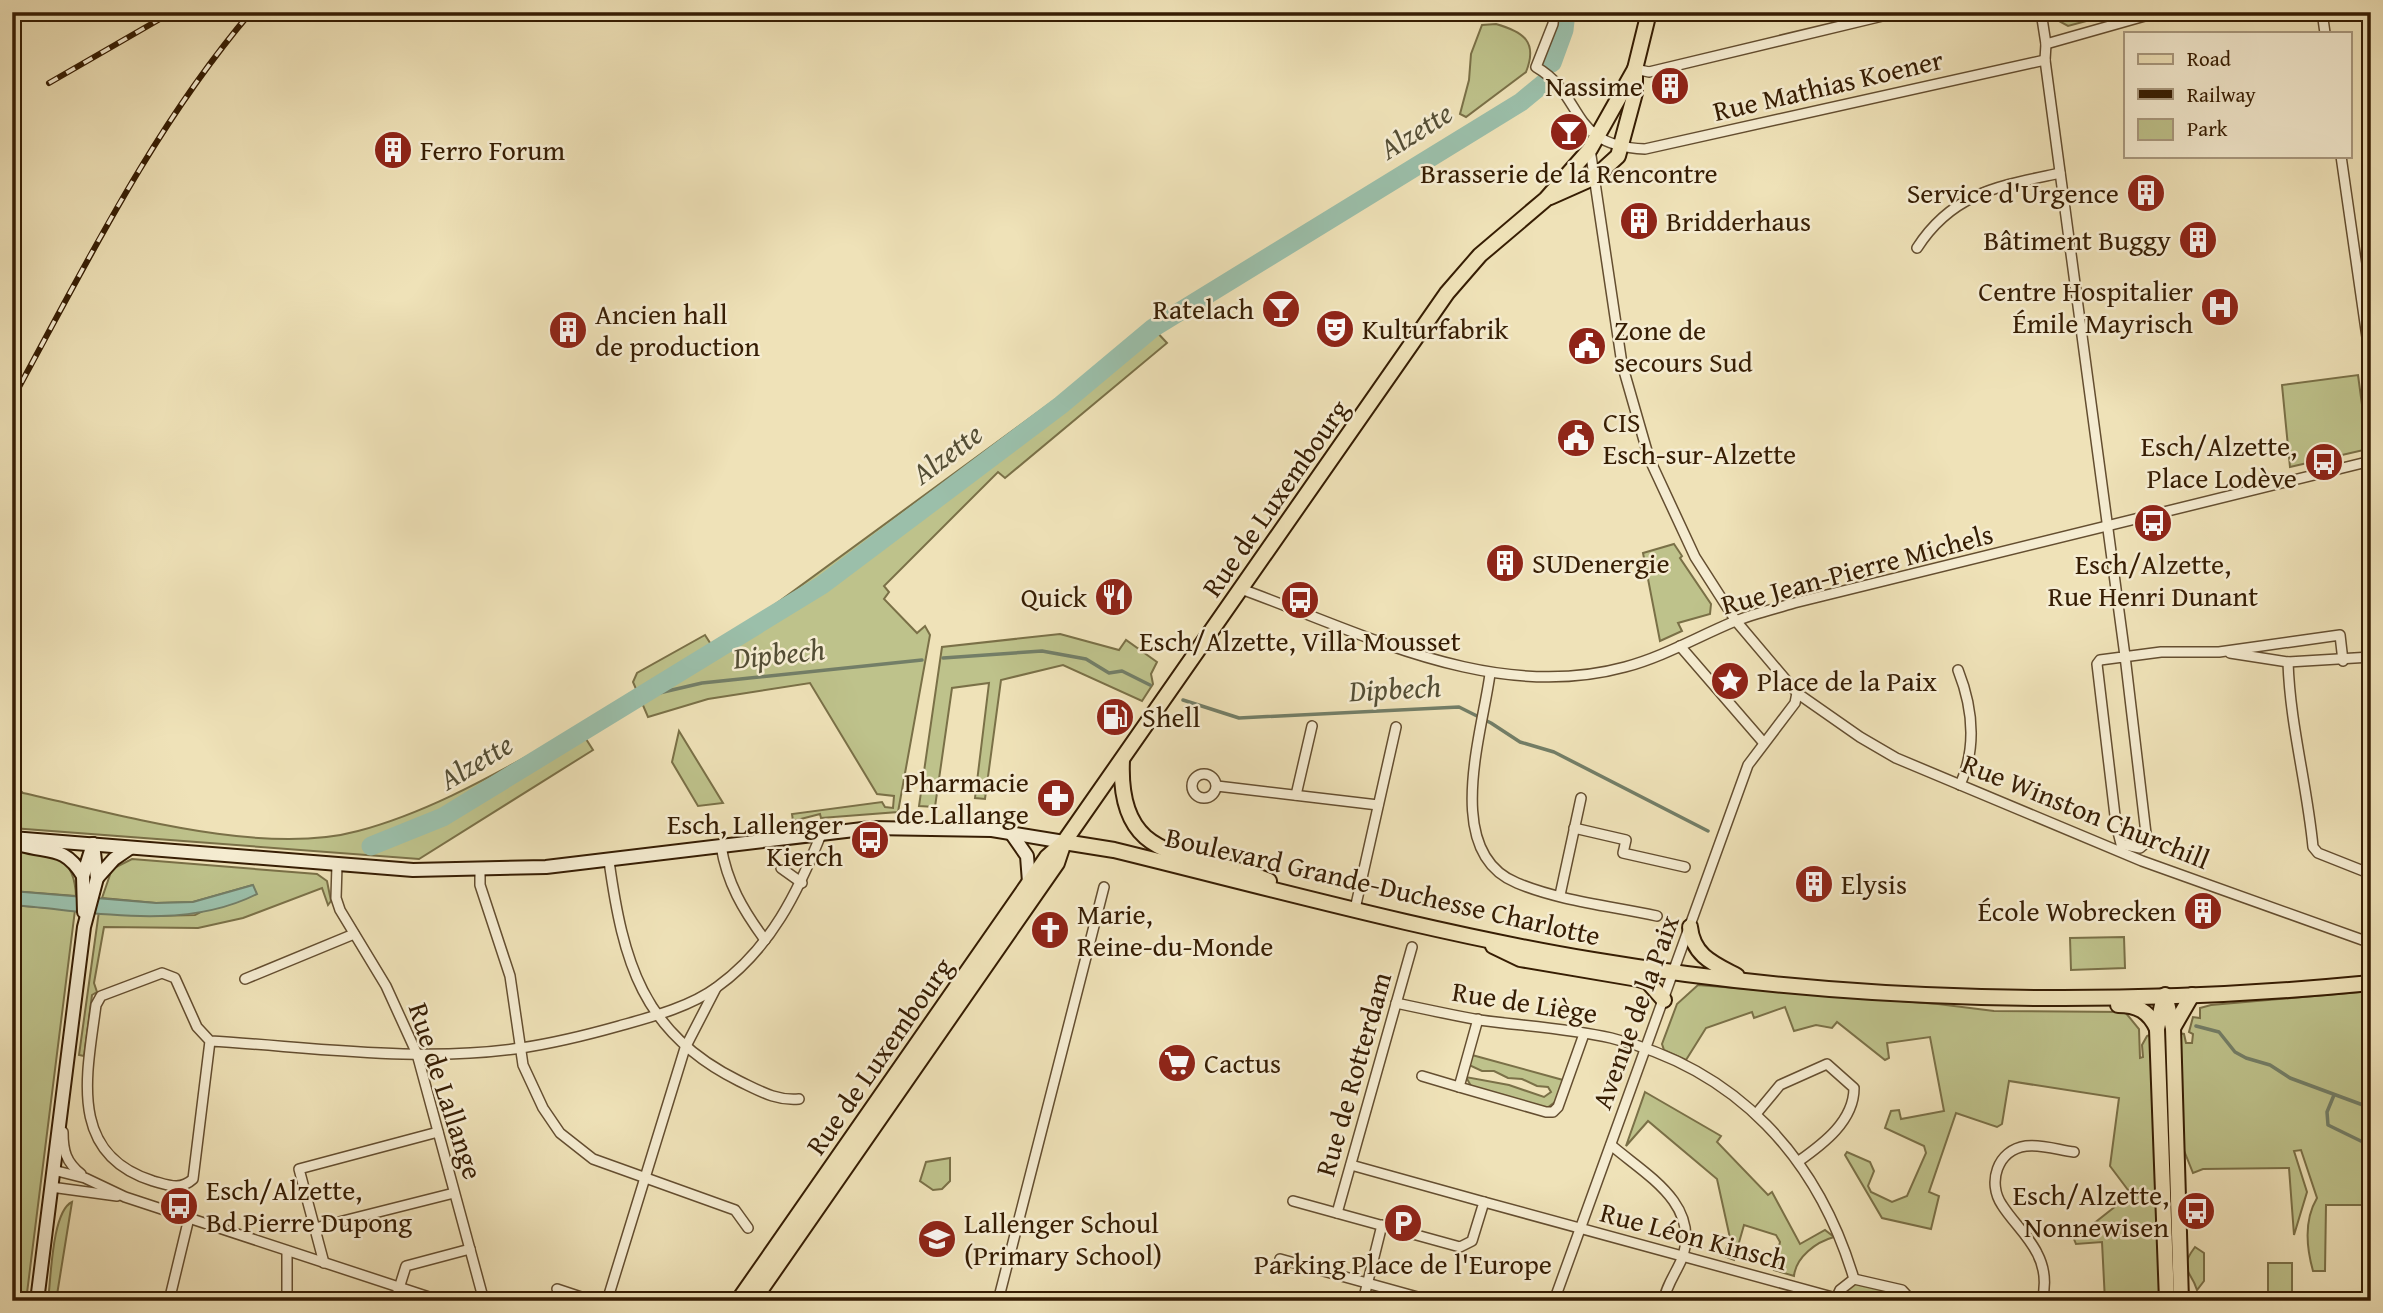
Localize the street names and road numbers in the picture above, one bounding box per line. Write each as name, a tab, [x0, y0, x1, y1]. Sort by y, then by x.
street label: Rue Mathias Koener	[1709, 38, 1947, 131]
street label: Rue de Luxembourg	[1191, 391, 1358, 605]
street label: Rue Jean-Pierre Michels	[1716, 513, 1997, 625]
street label: Rue Winston Churchill	[1956, 742, 2216, 879]
street label: Boulevard Grande-Duchesse Charlotte	[1162, 815, 1605, 956]
street label: Avenue de la Paix	[1580, 908, 1689, 1115]
street label: Rue de Luxembourg	[795, 949, 962, 1163]
street label: Rue de Rotterdam	[1304, 967, 1401, 1181]
street label: Rue de Liège	[1449, 970, 1601, 1033]
street label: Rue de Lallange	[399, 997, 494, 1184]
street label: Rue Léon Kinsch	[1596, 1191, 1793, 1280]

